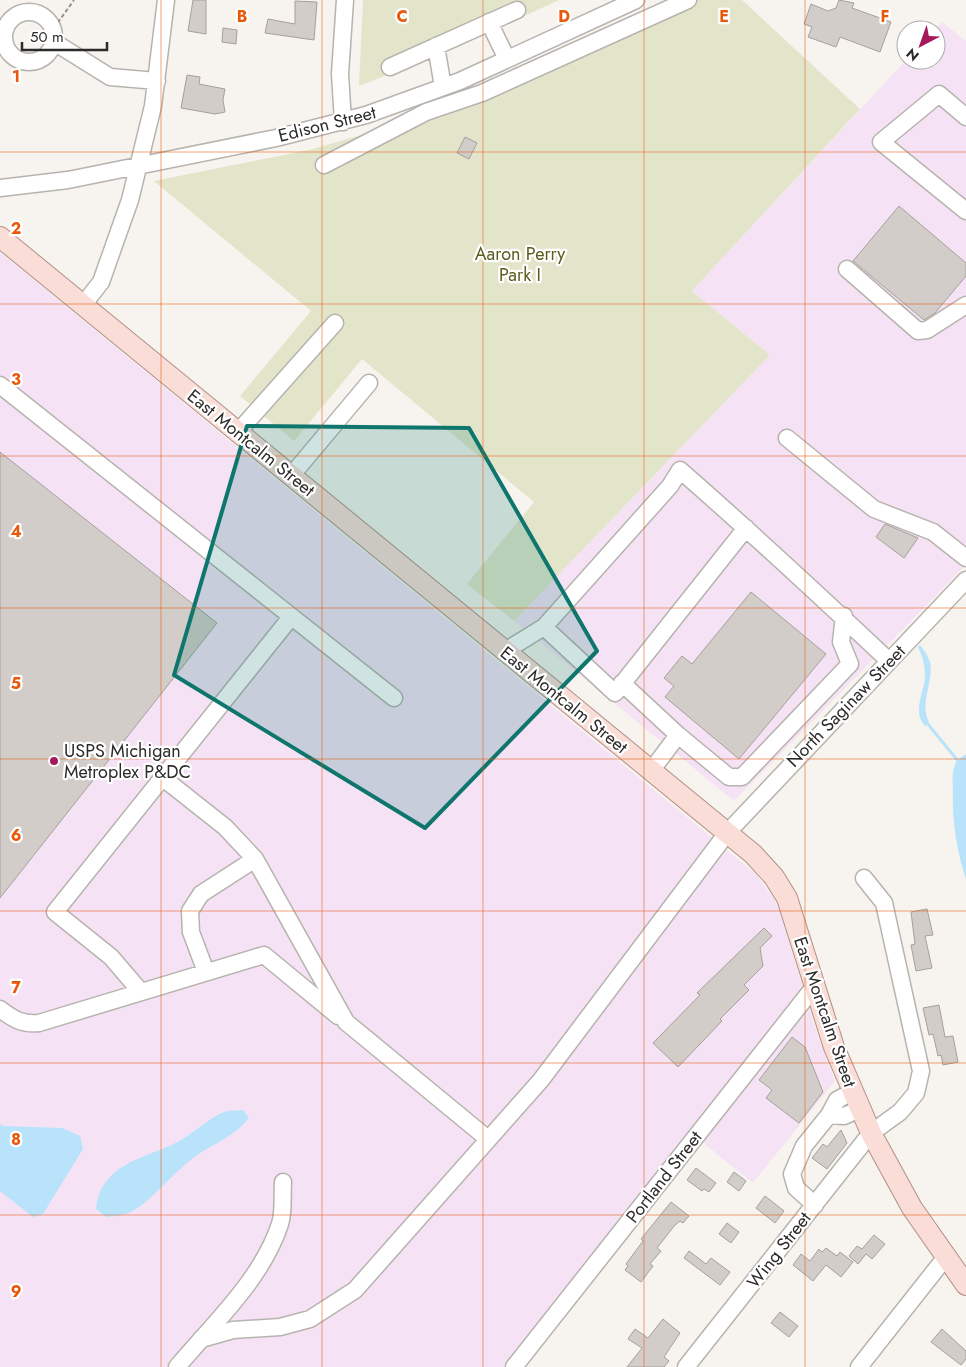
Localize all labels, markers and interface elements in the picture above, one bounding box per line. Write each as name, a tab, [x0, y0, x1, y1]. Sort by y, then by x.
text: B	[237, 5, 247, 28]
text: C	[396, 5, 408, 28]
text: D	[558, 5, 570, 28]
text: E	[719, 5, 729, 28]
text: F	[881, 5, 889, 28]
scale bar	[22, 20, 108, 52]
north arrow	[896, 20, 946, 70]
text: 50 m	[30, 26, 64, 48]
text: N	[902, 44, 923, 66]
text: 1	[12, 65, 20, 88]
street label: Edison Street	[275, 99, 379, 149]
text: 2	[11, 217, 21, 240]
park label: Aaron Perry Park I	[475, 241, 565, 288]
text: 3	[11, 368, 21, 391]
street label: East Montcalm Street	[182, 383, 321, 503]
text: 4	[10, 520, 22, 543]
street label: North Saginaw Street	[781, 639, 912, 773]
street label: East Montcalm Street	[495, 640, 634, 760]
text: 5	[11, 672, 21, 695]
place label: USPS Michigan Metroplex P&DC	[64, 738, 191, 785]
marker: USPS Michigan Metroplex P&DC	[48, 755, 60, 767]
text: 6	[11, 824, 21, 847]
street label: East Montcalm Street	[787, 933, 863, 1091]
text: 7	[11, 976, 21, 999]
street label: Portland Street	[620, 1125, 709, 1229]
text: 8	[11, 1128, 21, 1151]
street label: Wing Street	[741, 1206, 818, 1294]
text: 9	[11, 1280, 21, 1303]

